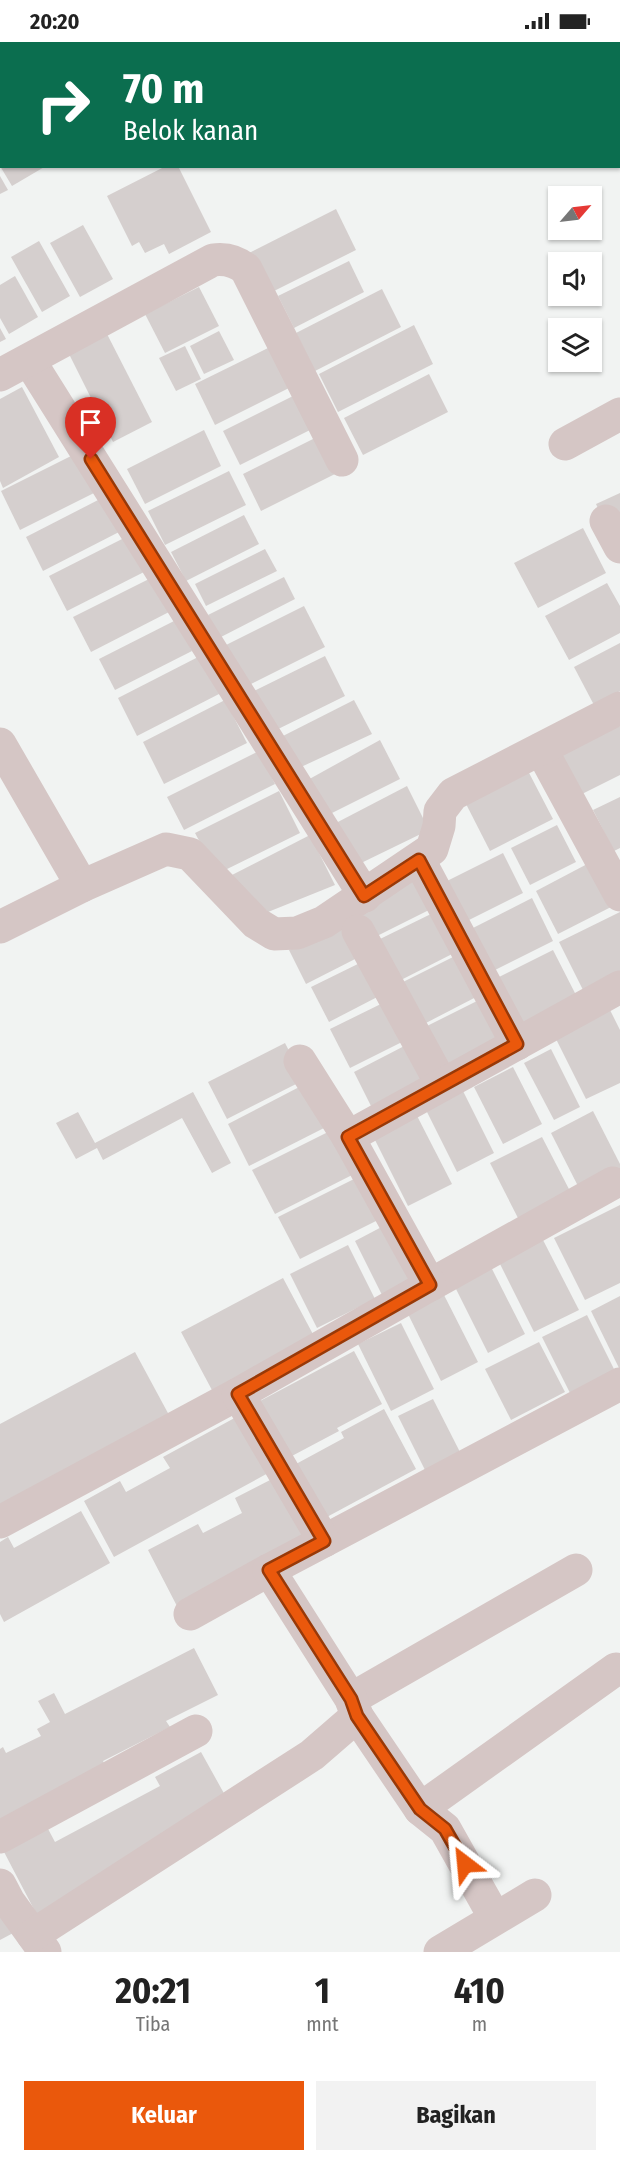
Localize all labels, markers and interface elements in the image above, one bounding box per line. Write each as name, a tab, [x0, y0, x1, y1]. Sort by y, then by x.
text: 20:20	[30, 8, 79, 35]
text: 70 m	[123, 64, 204, 114]
icon: right	[24, 66, 102, 144]
text: Belok kanan	[123, 115, 258, 147]
north arrow	[548, 186, 602, 240]
map controls	[548, 186, 602, 372]
button: sound	[548, 252, 602, 306]
button: layers	[548, 318, 602, 372]
pin	[65, 397, 116, 459]
icon: arrive	[74, 406, 107, 439]
position arrow	[433, 1832, 497, 1896]
text: 20:21	[115, 1969, 191, 2013]
text: 1	[315, 1969, 330, 2013]
text: 410	[454, 1969, 505, 2013]
text: Tiba	[136, 2012, 170, 2036]
text: mnt	[306, 2012, 339, 2036]
text: m	[472, 2012, 487, 2036]
button: Keluar	[24, 2081, 304, 2150]
button: Bagikan	[316, 2081, 596, 2150]

